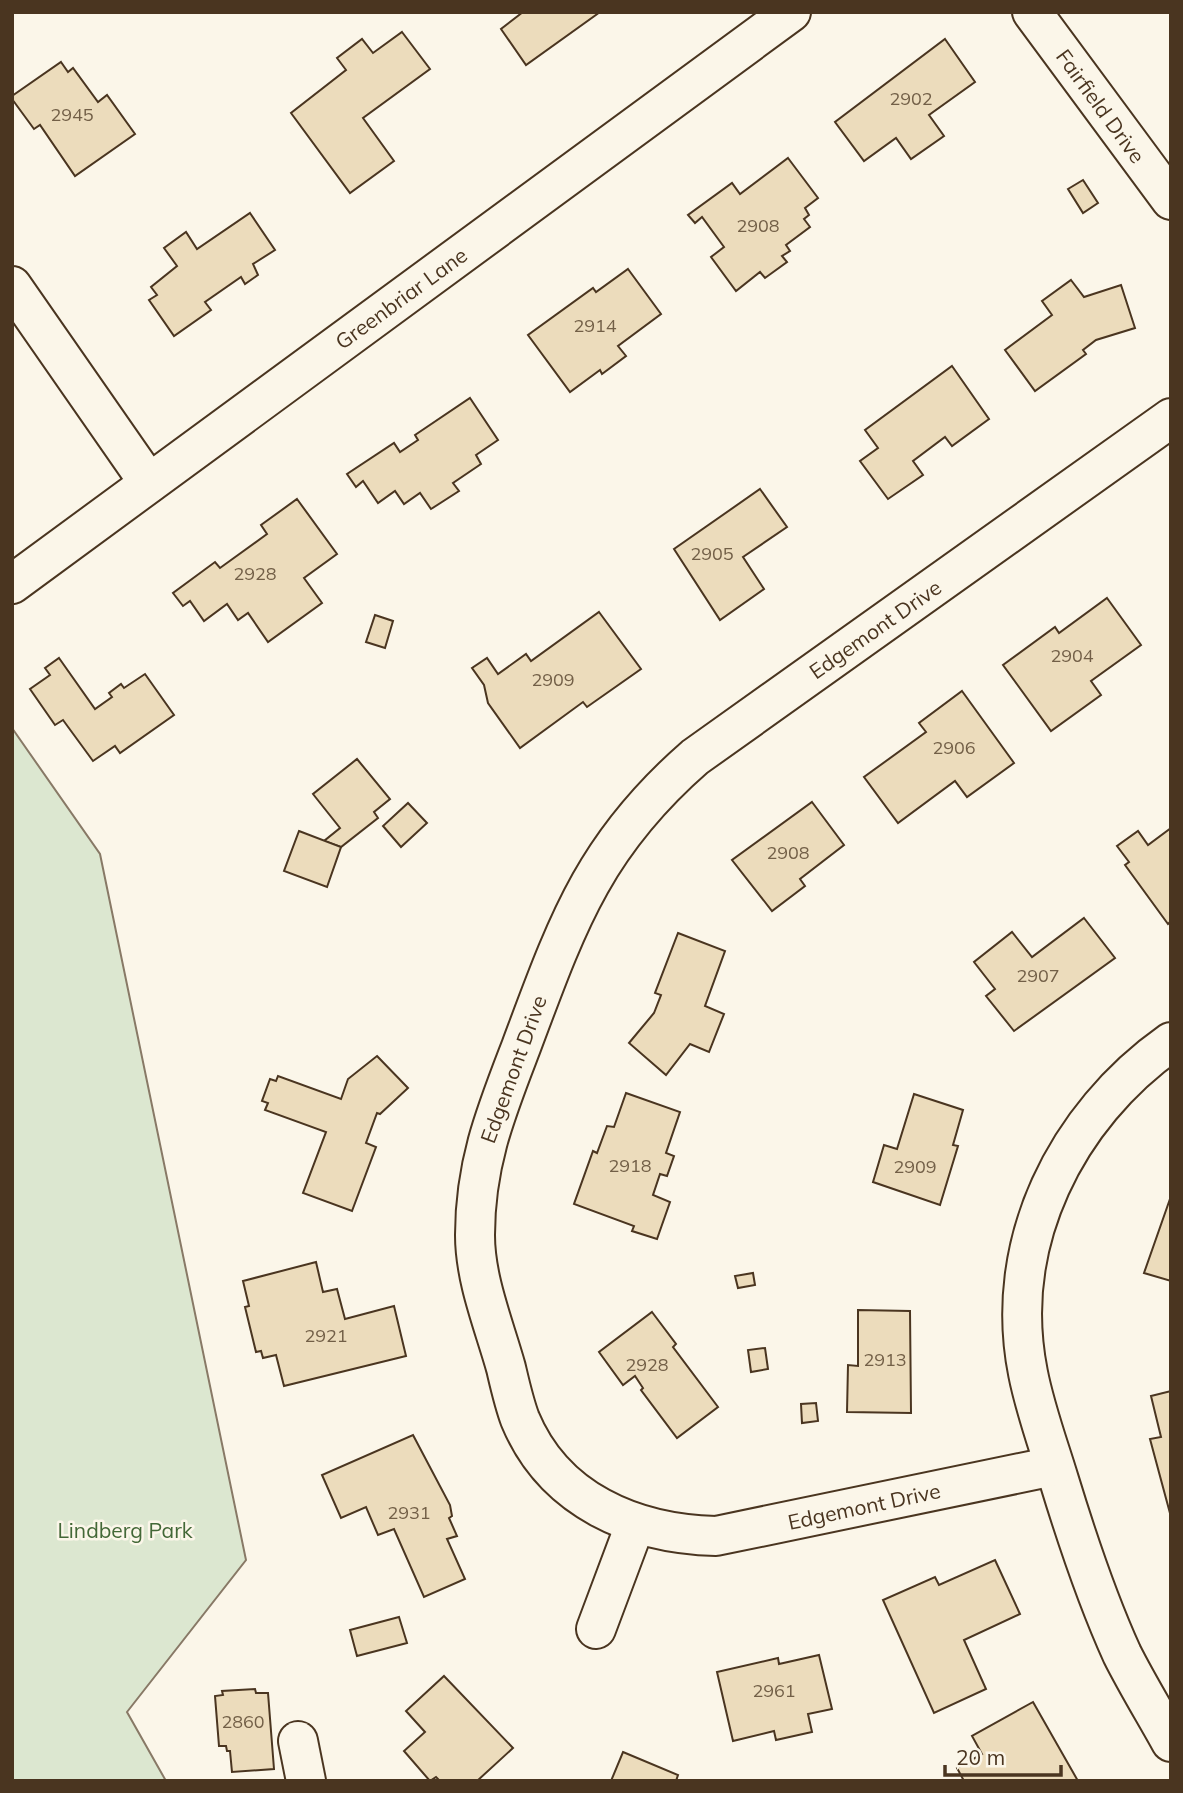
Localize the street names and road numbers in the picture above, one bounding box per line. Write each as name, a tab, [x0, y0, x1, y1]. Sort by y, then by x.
street label: Fairfield Drive	[1051, 44, 1151, 168]
street label: Greenbriar Lane	[330, 241, 472, 355]
street label: Edgemont Drive	[804, 574, 946, 684]
street label: Edgemont Drive	[474, 992, 552, 1146]
street label: Edgemont Drive	[785, 1477, 943, 1535]

